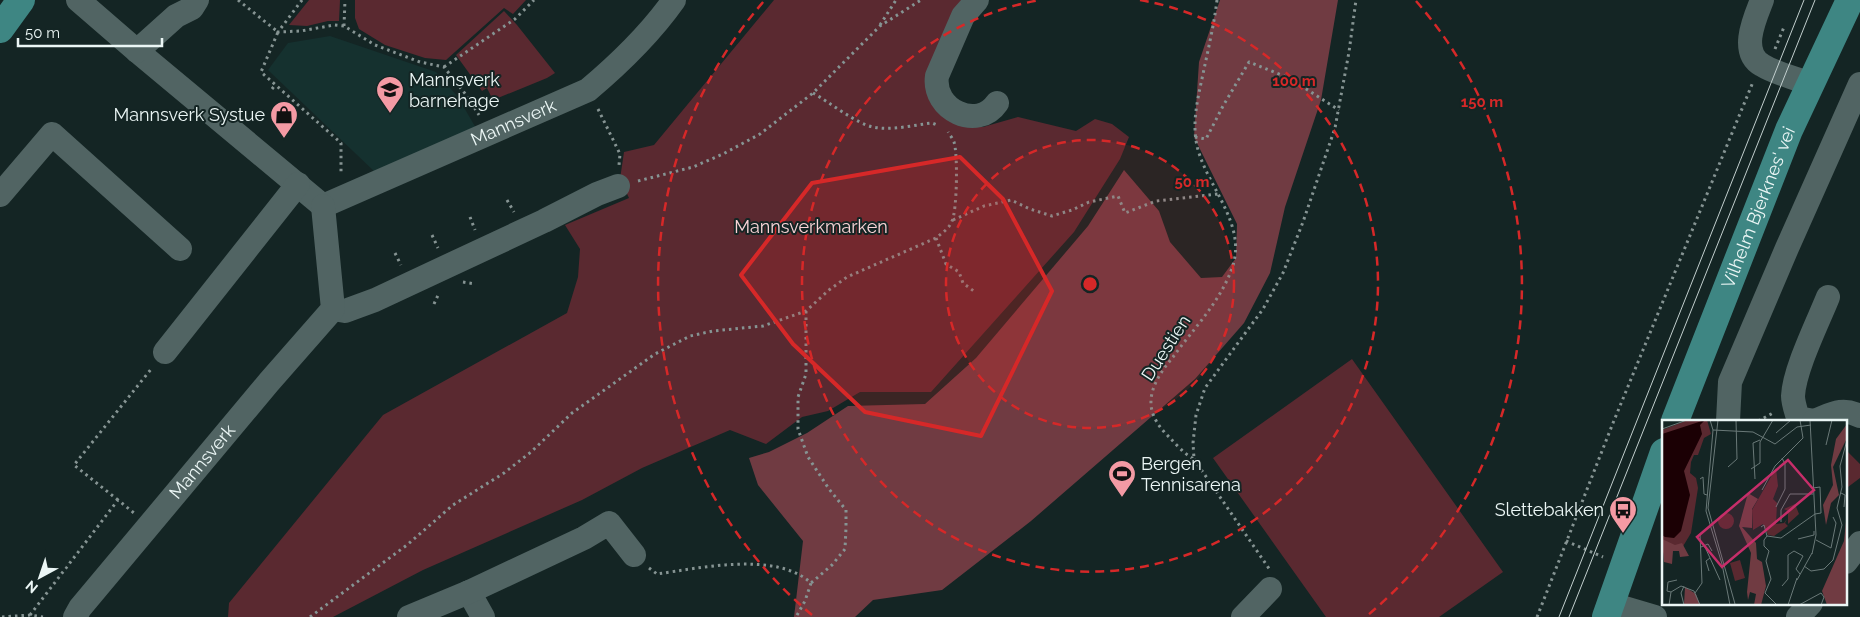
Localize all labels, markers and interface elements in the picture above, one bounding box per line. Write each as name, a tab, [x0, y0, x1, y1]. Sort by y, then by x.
scale bar	[18, 15, 161, 47]
text: 50 m	[25, 24, 60, 42]
place label: Mannsverk barnehage	[409, 69, 500, 111]
text: 100 m	[1272, 72, 1316, 90]
school or university icon: Mannsverk barnehage	[375, 75, 405, 114]
text: 150 m	[1461, 93, 1503, 111]
street label: Mannsverk	[467, 94, 559, 150]
shop icon: Mannsverk Systue	[269, 100, 299, 139]
place label: Mannsverk Systue	[114, 104, 265, 125]
street label: Vilhelm Bjerknes' vei	[1717, 123, 1799, 291]
text: 50 m	[1174, 173, 1210, 191]
park label: Mannsverkmarken	[734, 216, 888, 237]
centre of rings	[1081, 275, 1099, 293]
street label: Duestien	[1137, 311, 1194, 384]
street label: Mannsverk	[165, 419, 239, 503]
inset map	[1662, 420, 1848, 604]
place label: Bergen Tennisarena	[1141, 453, 1241, 495]
sports icon: Bergen Tennisarena	[1107, 459, 1137, 498]
bus stop icon: Slettebakken	[1608, 495, 1638, 534]
place label: Slettebakken	[1495, 499, 1604, 520]
north arrow	[15, 552, 65, 602]
text: N	[22, 577, 41, 597]

